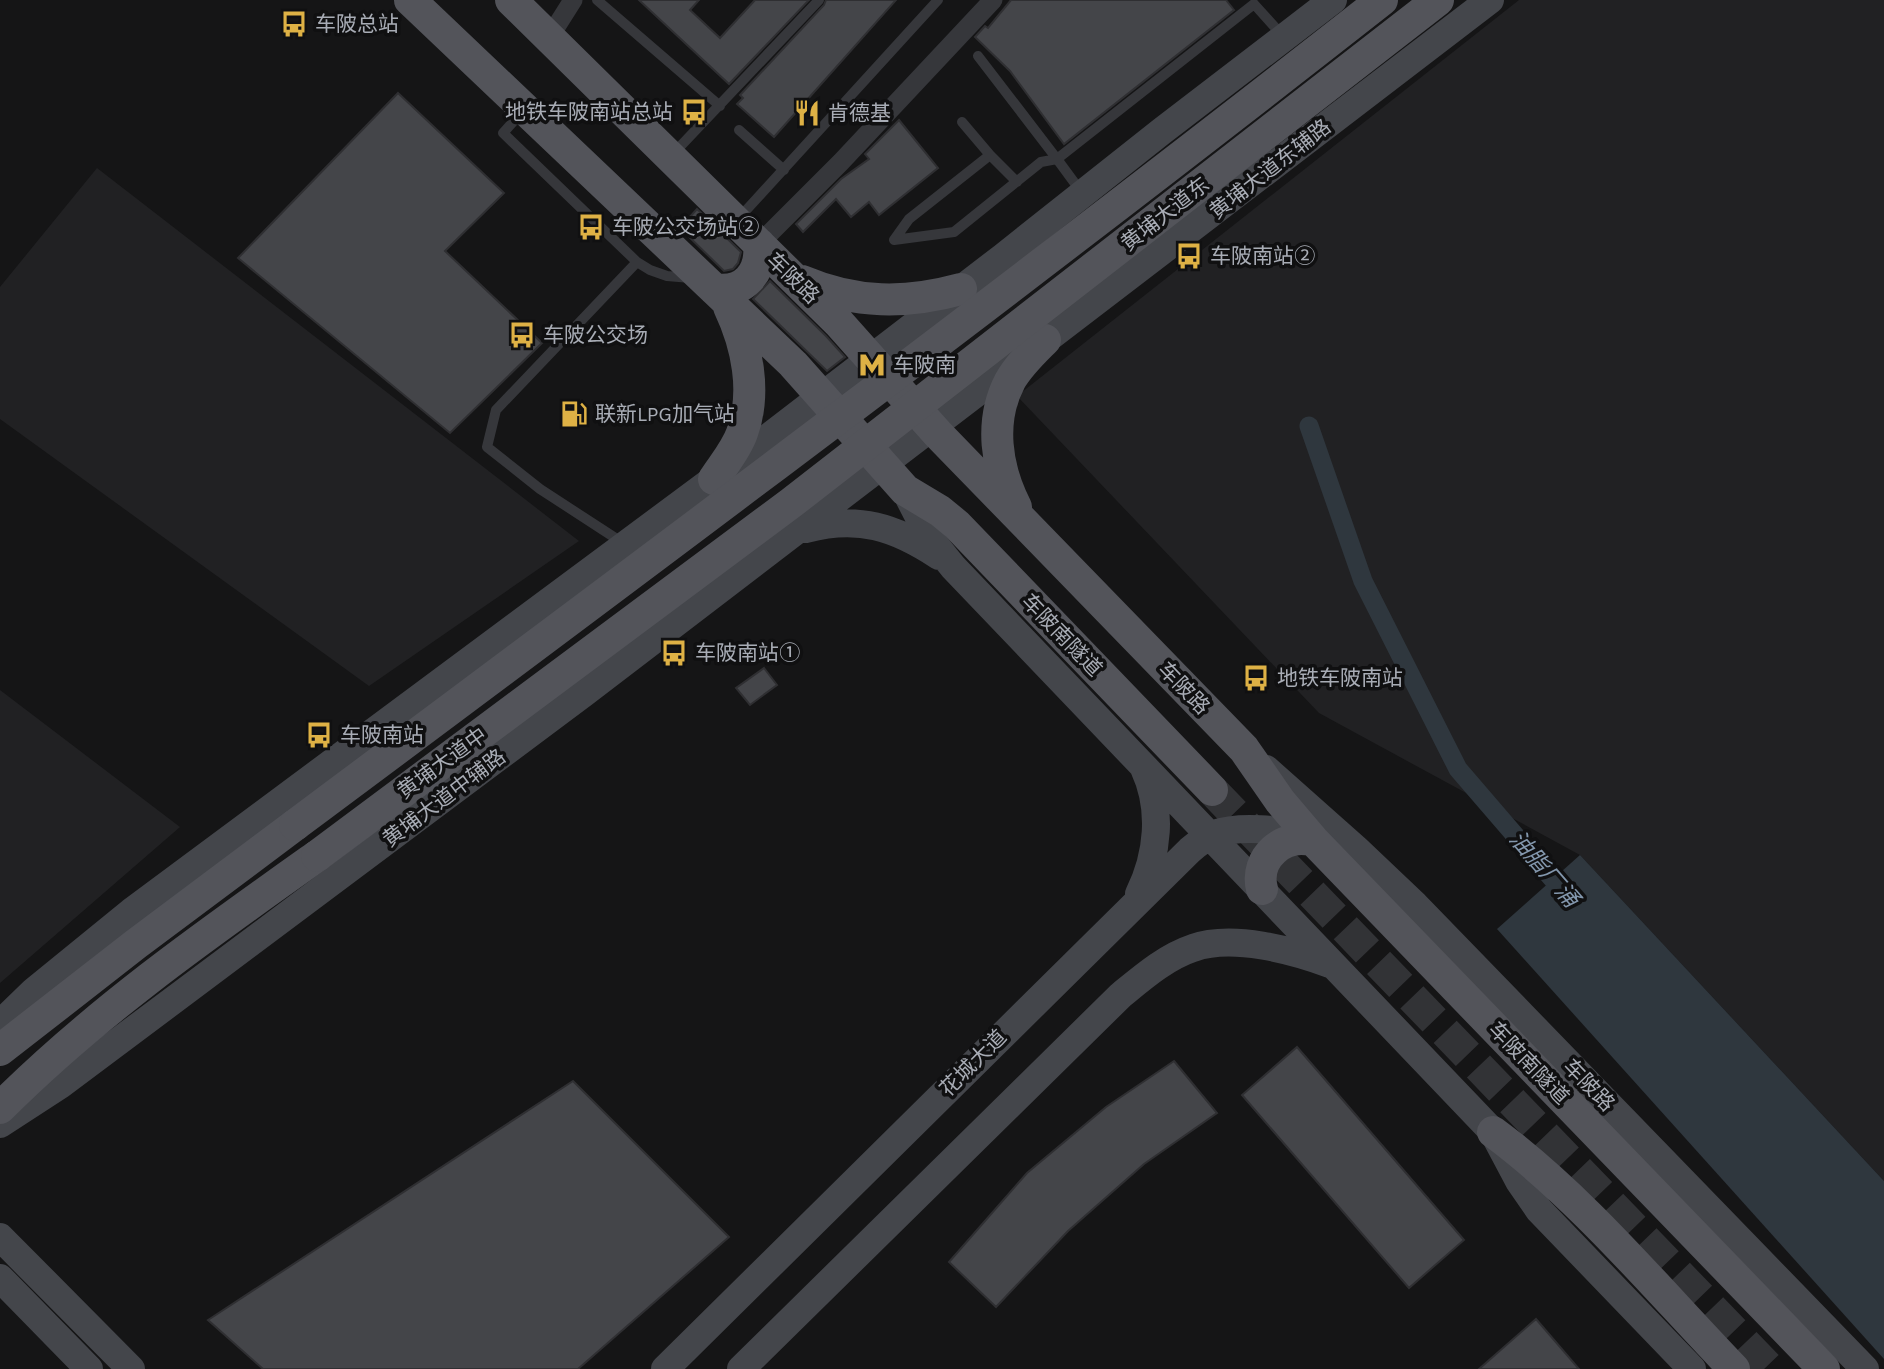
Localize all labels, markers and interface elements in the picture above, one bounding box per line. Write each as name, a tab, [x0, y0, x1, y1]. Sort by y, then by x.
bus stop icon: 车陂总站	[279, 9, 309, 39]
place label: 车陂总站	[315, 12, 399, 36]
bus stop icon: 地铁车陂南站总站	[679, 97, 709, 127]
restaurant icon: 肯德基	[792, 98, 822, 128]
place label: 地铁车陂南站总站	[505, 100, 673, 124]
place label: 肯德基	[828, 101, 891, 125]
street label: 黄埔大道东辅路	[1205, 114, 1335, 224]
street label: 黄埔大道东	[1116, 172, 1214, 256]
bus stop icon: 车陂公交场站②	[576, 212, 606, 242]
place label: 车陂公交场站②	[612, 215, 759, 239]
bus stop icon: 车陂南站②	[1174, 241, 1204, 271]
place label: 车陂南站②	[1210, 244, 1315, 268]
street label: 车陂路	[762, 247, 824, 309]
bus stop icon: 车陂公交场	[507, 320, 537, 350]
place label: 车陂公交场	[543, 323, 648, 347]
metro station icon: 车陂南	[857, 350, 887, 380]
place label: 车陂南	[893, 353, 956, 377]
fuel station icon: 联新LPG加气站	[559, 399, 589, 429]
place label: 联新LPG加气站	[595, 402, 735, 426]
street label: 车陂南隧道	[1017, 589, 1107, 681]
bus stop icon: 车陂南站①	[659, 638, 689, 668]
place label: 车陂南站①	[695, 641, 800, 665]
street label: 车陂路	[1153, 657, 1215, 719]
bus stop icon: 地铁车陂南站	[1241, 663, 1271, 693]
place label: 地铁车陂南站	[1277, 666, 1403, 690]
bus stop icon: 车陂南站	[304, 720, 334, 750]
street label: 黄埔大道中	[392, 722, 492, 804]
place label: 车陂南站	[340, 723, 424, 747]
street label: 黄埔大道中辅路	[378, 744, 510, 852]
water label: 油脂厂涌	[1504, 825, 1586, 915]
street label: 车陂南隧道	[1484, 1017, 1574, 1109]
street label: 花城大道	[935, 1025, 1011, 1101]
street label: 车陂路	[1558, 1054, 1620, 1116]

